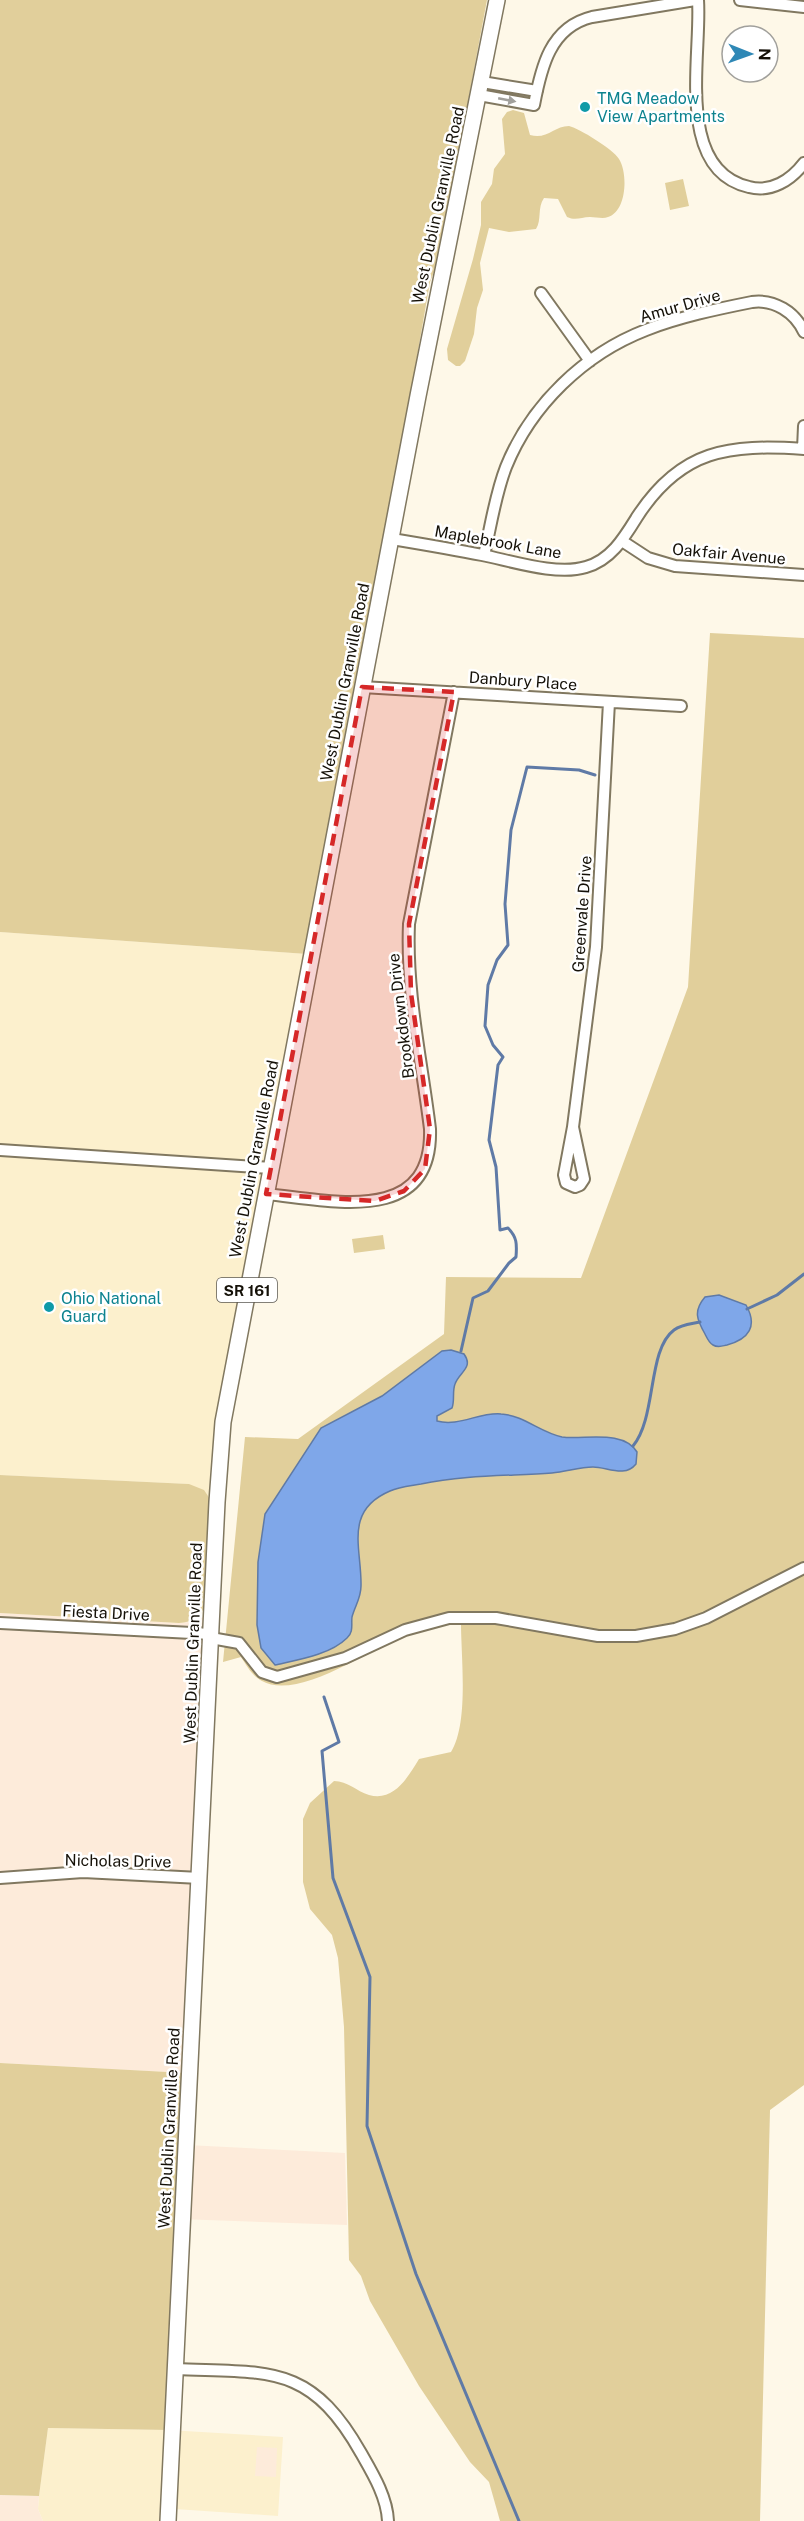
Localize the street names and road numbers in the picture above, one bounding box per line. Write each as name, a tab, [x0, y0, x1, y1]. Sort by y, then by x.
street label: West Dublin Granville Road	[408, 105, 468, 305]
street label: Amur Drive	[637, 285, 723, 327]
street label: Maplebrook Lane	[433, 521, 563, 563]
street label: Oakfair Avenue	[671, 540, 787, 568]
street label: West Dublin Granville Road	[316, 582, 374, 782]
street label: Danbury Place	[468, 668, 578, 694]
street label: Greenvale Drive	[568, 855, 596, 973]
street label: Brookdown Drive	[384, 952, 418, 1080]
street label: West Dublin Granville Road	[225, 1059, 283, 1259]
road number: SR 161	[217, 1278, 277, 1302]
street label: West Dublin Granville Road	[180, 1542, 206, 1744]
street label: Fiesta Drive	[62, 1601, 150, 1625]
street label: Nicholas Drive	[65, 1851, 171, 1871]
street label: West Dublin Granville Road	[154, 2027, 184, 2229]

